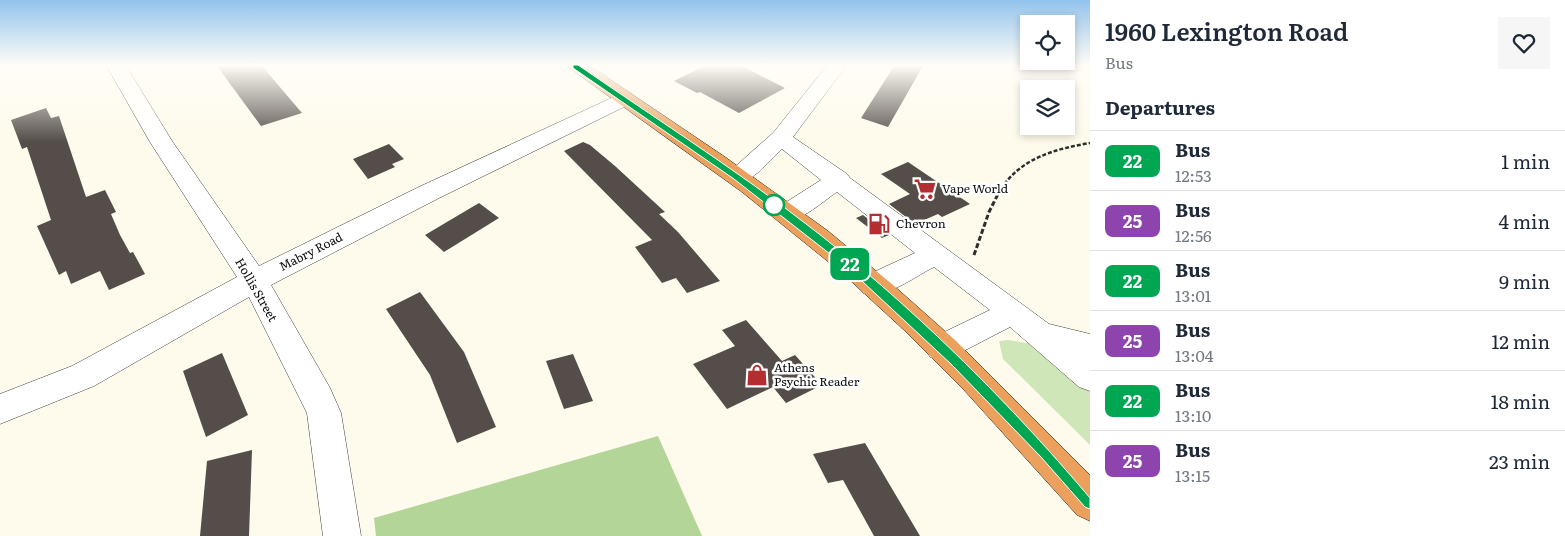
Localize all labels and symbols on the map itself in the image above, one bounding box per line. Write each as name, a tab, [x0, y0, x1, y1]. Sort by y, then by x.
supermarket icon: Vape World	[912, 176, 938, 202]
place label: Vape World	[942, 179, 1009, 197]
unlabelled marker	[763, 194, 785, 216]
fuel station icon: Chevron	[866, 211, 892, 237]
place label: Chevron	[896, 214, 946, 232]
street label: Mabry Road	[276, 227, 346, 275]
line badge: 22	[828, 248, 872, 280]
street label: Hollis Street	[231, 254, 282, 325]
place label: Athens Psychic Reader	[774, 358, 860, 390]
shop icon: Athens Psychic Reader	[744, 362, 770, 388]

